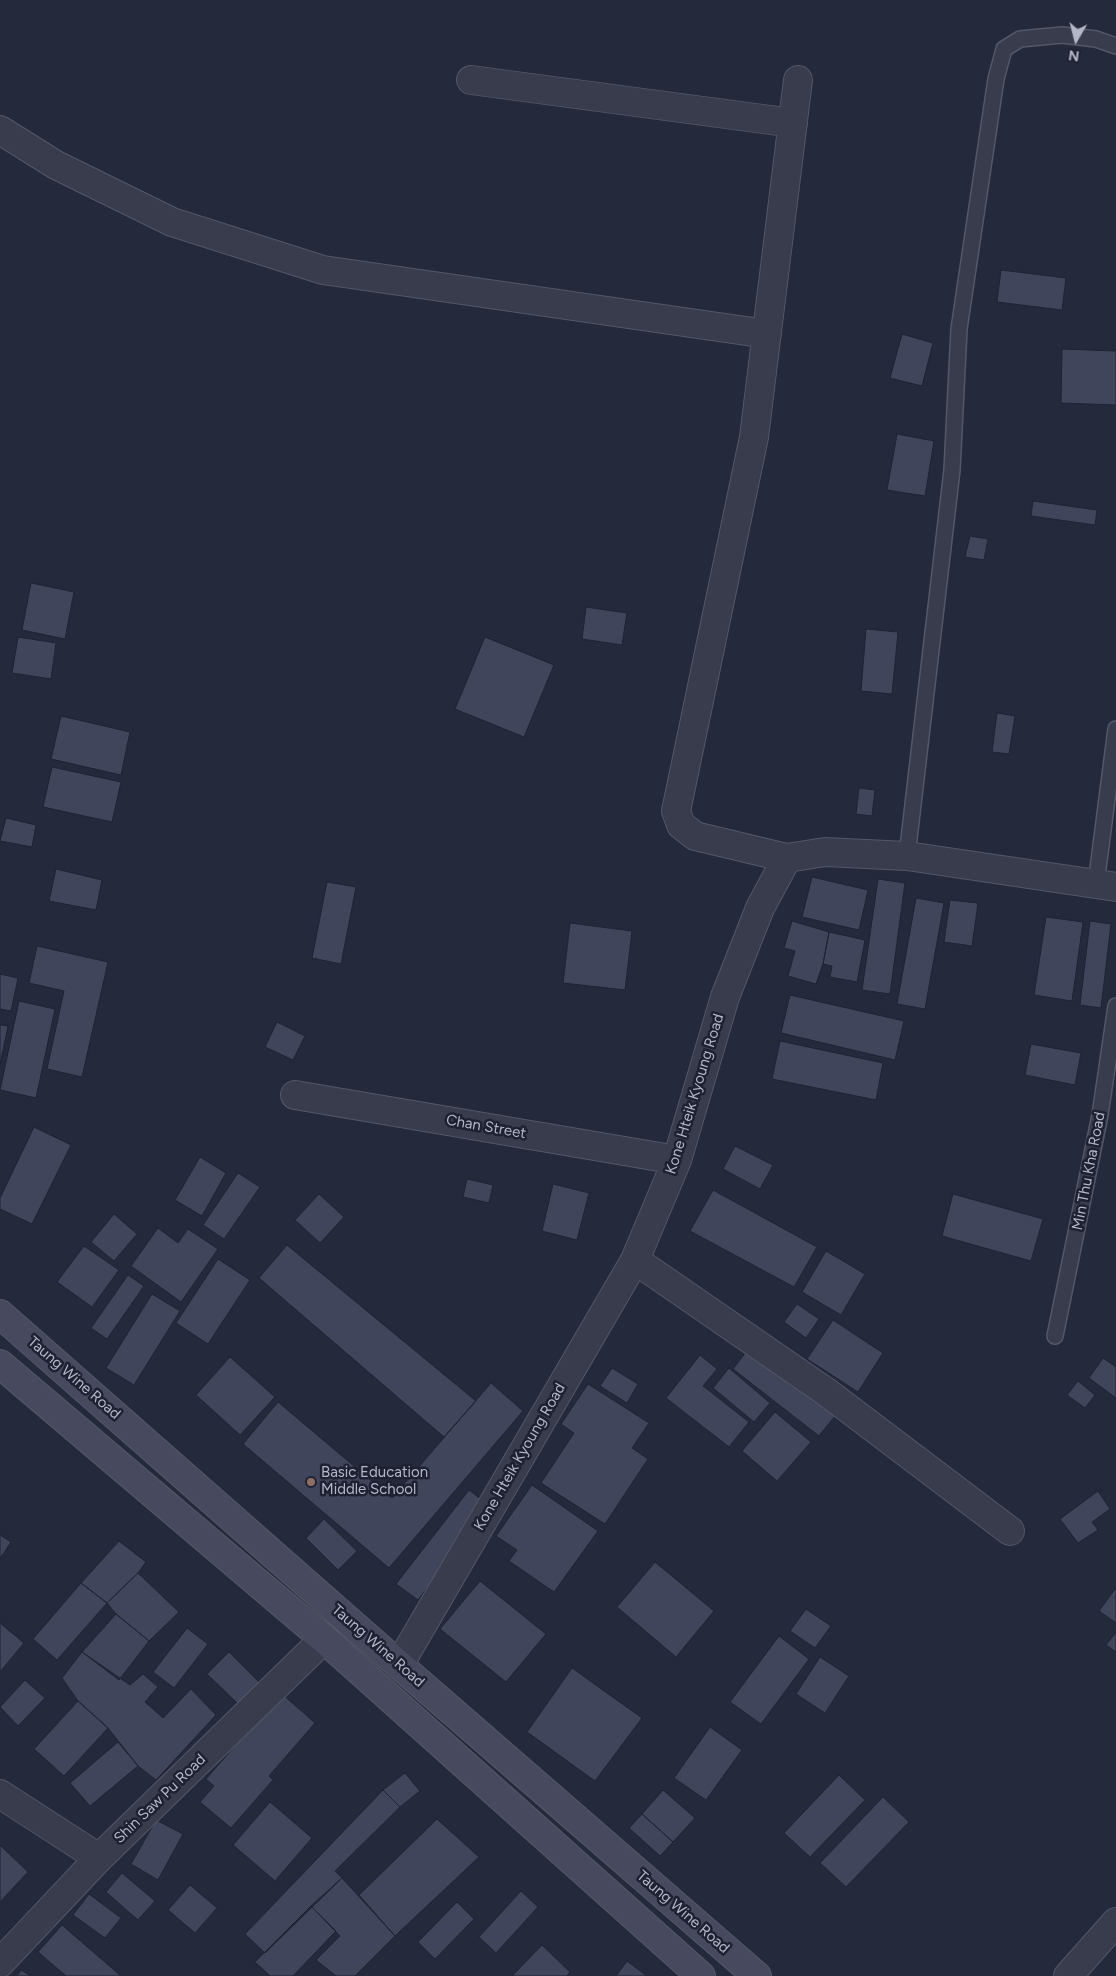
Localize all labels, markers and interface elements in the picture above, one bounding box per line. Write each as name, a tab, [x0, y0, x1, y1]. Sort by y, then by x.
north arrow	[1051, 15, 1101, 65]
text: N	[1067, 46, 1080, 65]
street label: Kone Hteik Kyoung Road	[662, 1012, 728, 1176]
street label: Min Thu Kha Road	[1069, 1110, 1109, 1232]
street label: Chan Street	[445, 1111, 527, 1143]
street label: Taung Wine Road	[24, 1333, 124, 1423]
street label: Kone Hteik Kyoung Road	[471, 1380, 569, 1534]
place label: Basic Education Middle School	[321, 1464, 428, 1499]
marker: Basic Education Middle School	[305, 1476, 317, 1488]
street label: Taung Wine Road	[328, 1601, 428, 1691]
street label: Shin Saw Pu Road	[110, 1751, 210, 1847]
street label: Taung Wine Road	[633, 1867, 733, 1957]

